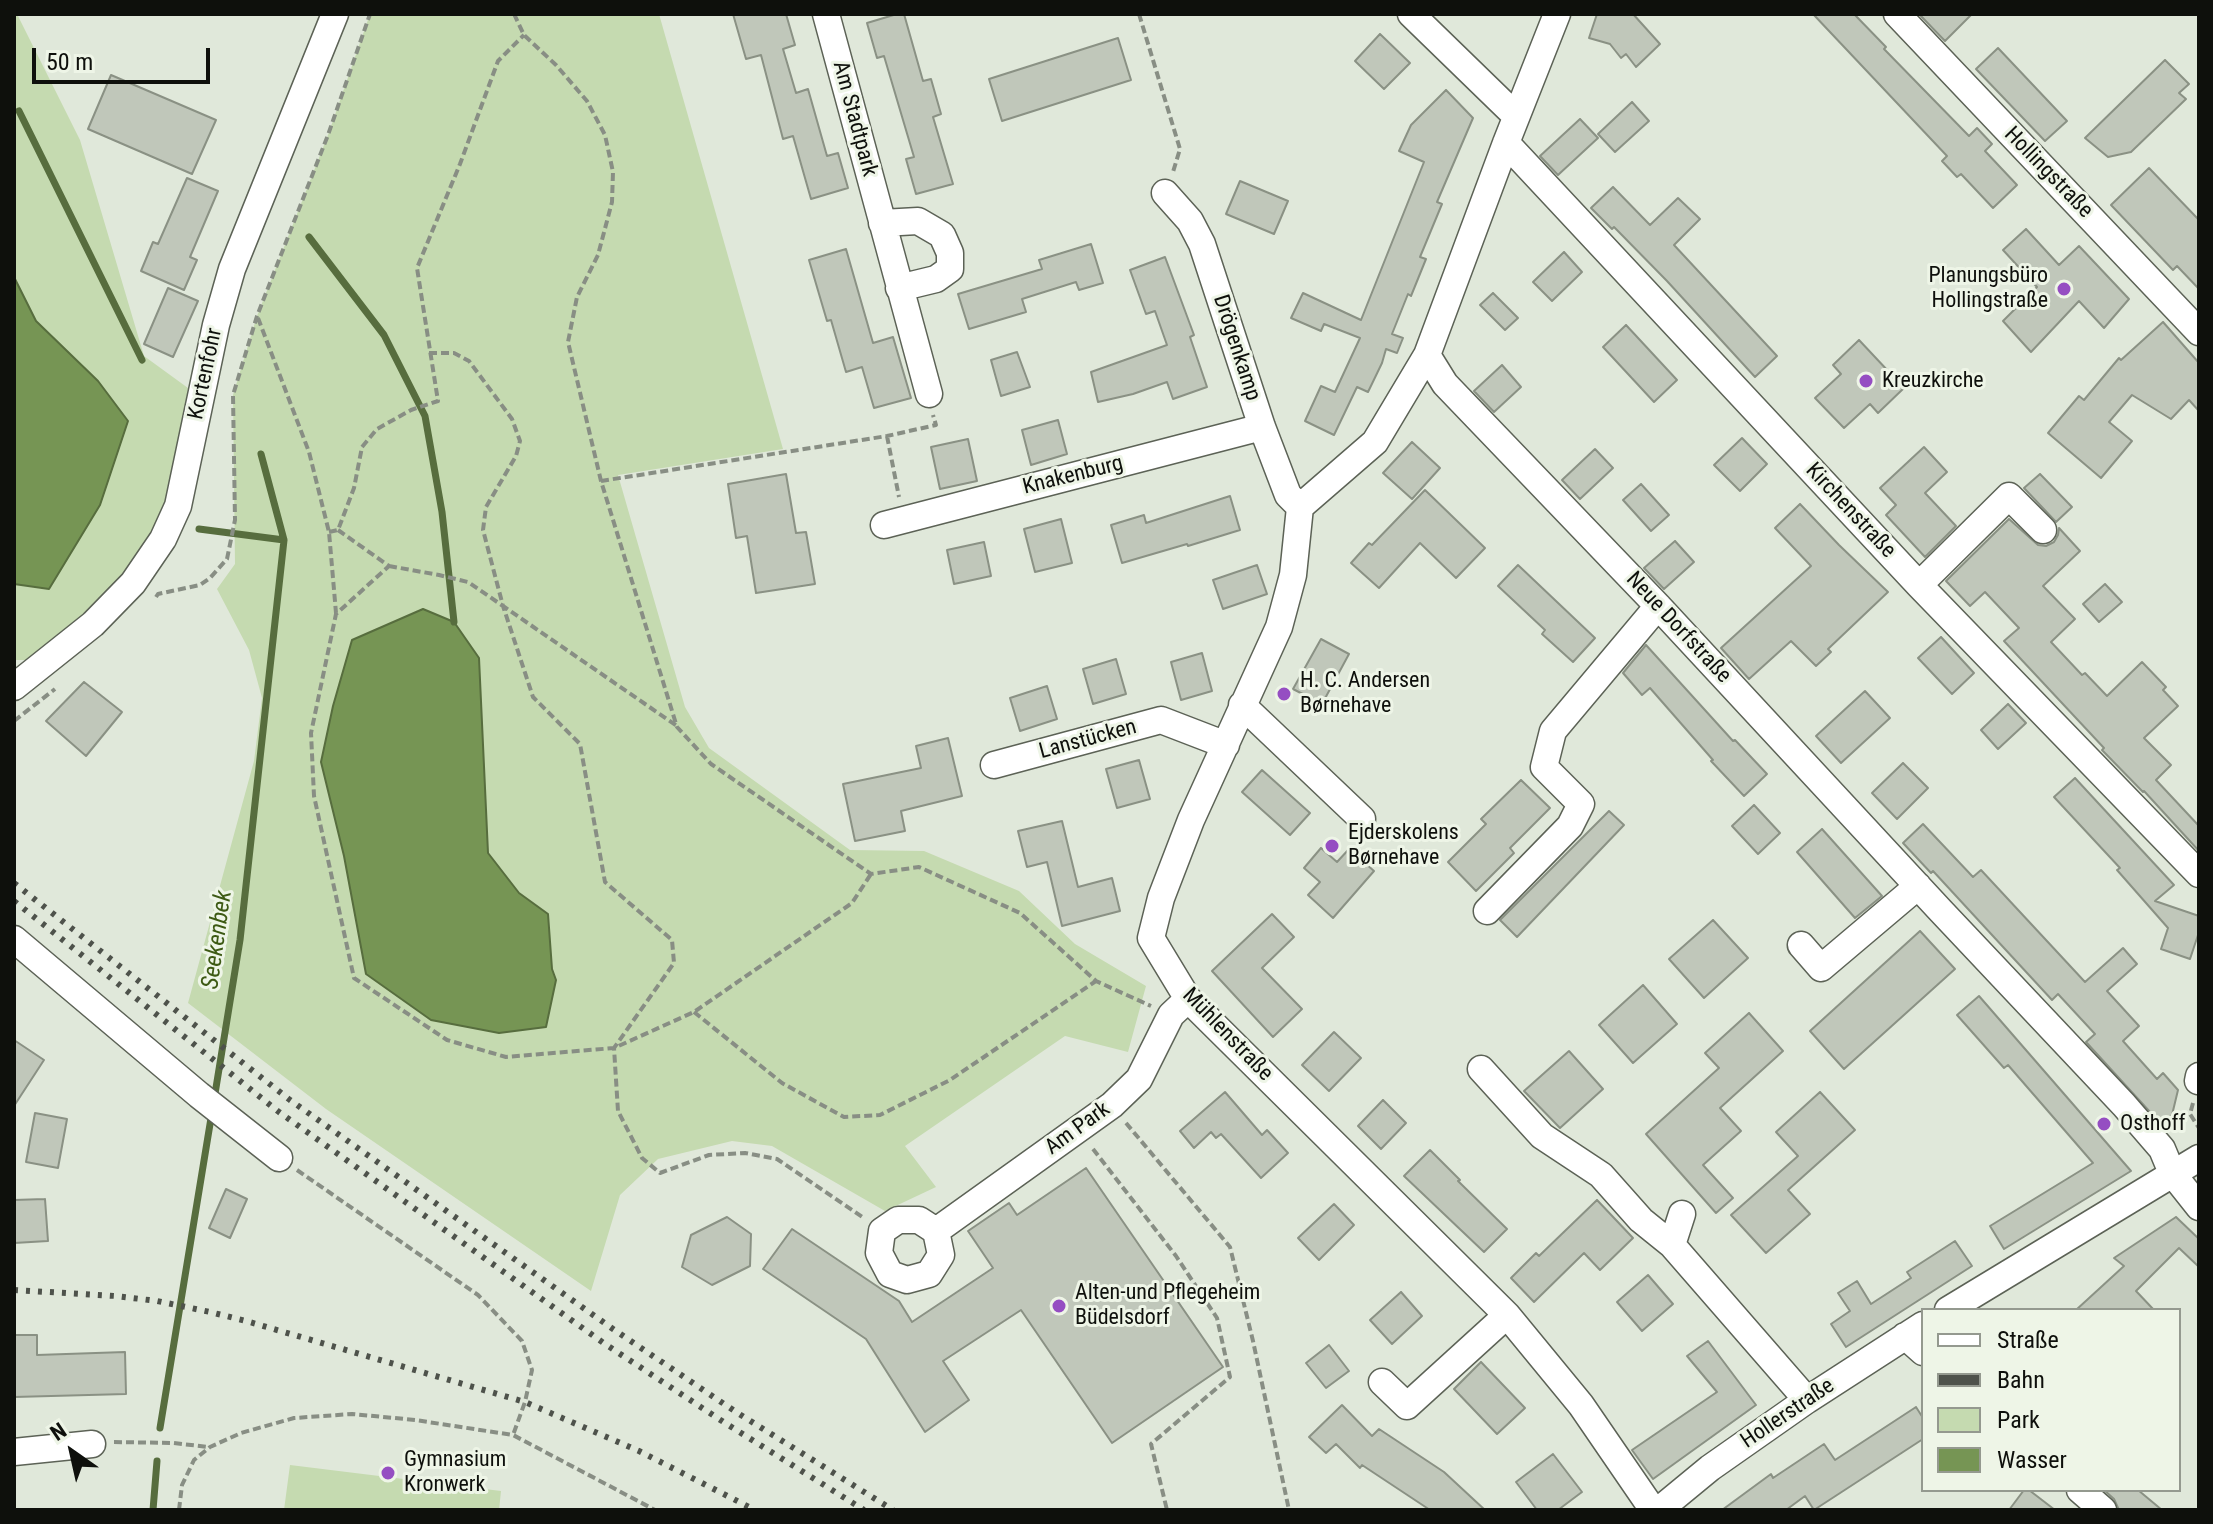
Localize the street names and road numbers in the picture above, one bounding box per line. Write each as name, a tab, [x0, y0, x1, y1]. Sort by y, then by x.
street label: Am Stadtpark	[826, 59, 882, 179]
street label: Hollingstraße	[1998, 122, 2098, 224]
street label: Drögenkamp	[1206, 292, 1266, 404]
street label: Kortenfohr	[183, 326, 229, 422]
street label: Knakenburg	[1020, 451, 1126, 501]
street label: Kirchenstraße	[1799, 458, 1901, 564]
street label: Neue Dorfstraße	[1620, 567, 1736, 689]
street label: Lanstücken	[1036, 714, 1140, 766]
street label: Mühlenstraße	[1176, 983, 1278, 1087]
street label: Am Park	[1040, 1097, 1116, 1161]
street label: Hollerstraße	[1736, 1373, 1840, 1455]

